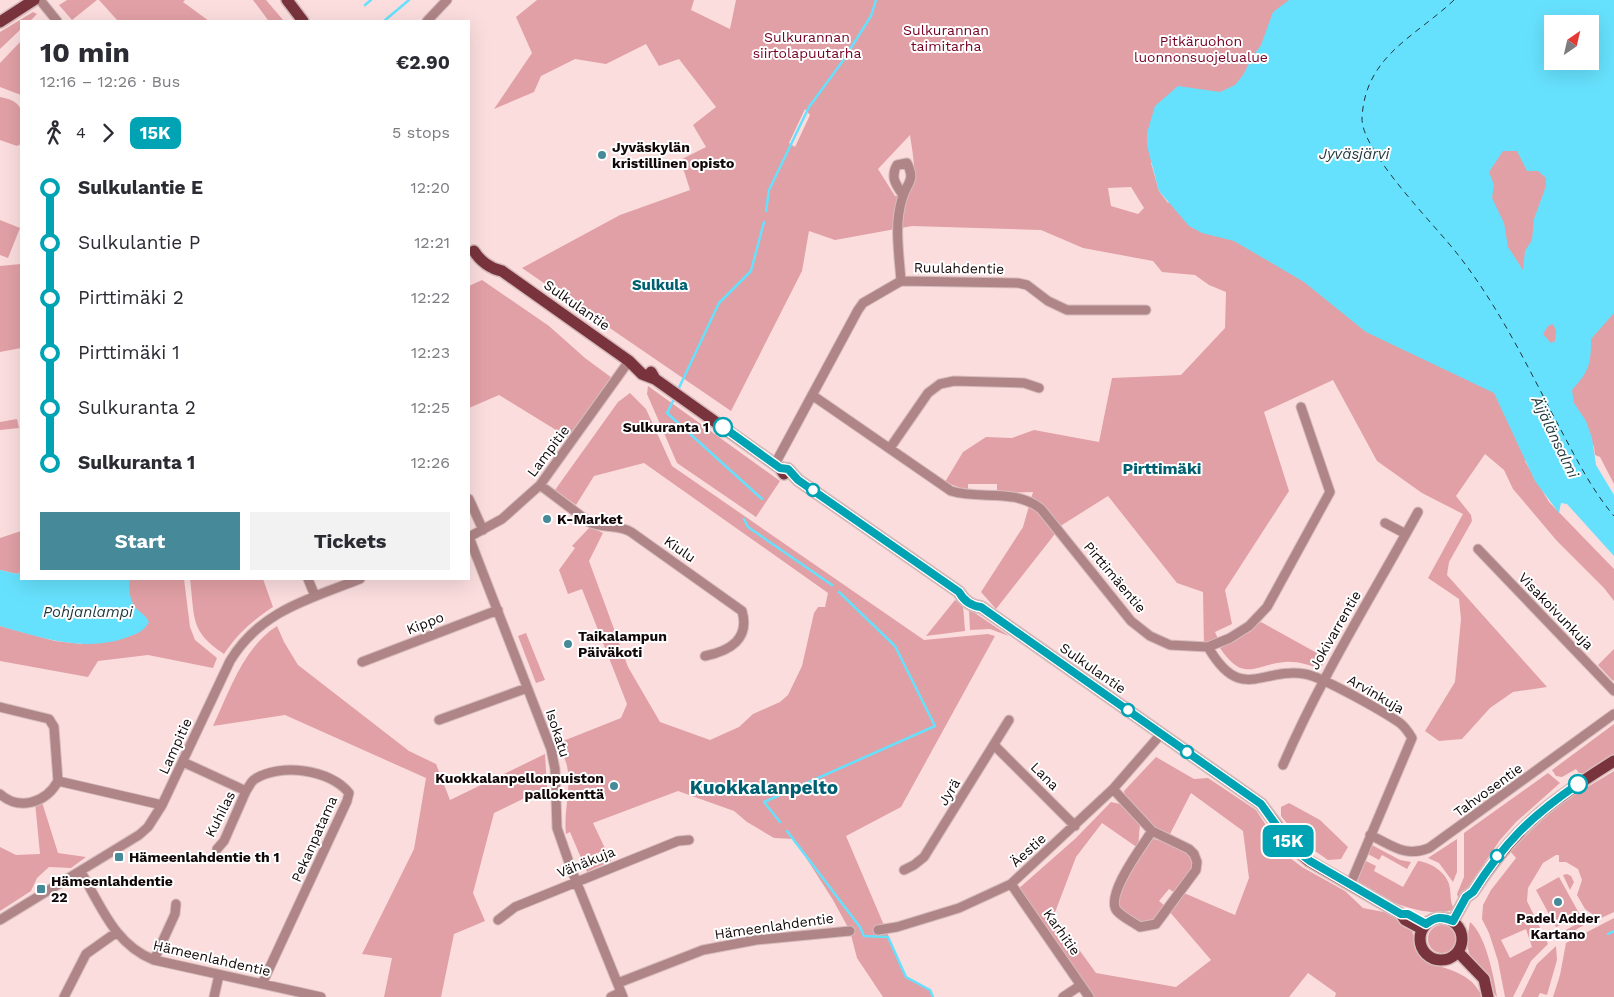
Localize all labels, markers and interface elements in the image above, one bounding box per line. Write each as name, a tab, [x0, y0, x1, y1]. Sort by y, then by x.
north arrow	[1544, 15, 1599, 70]
map controls	[1544, 15, 1599, 70]
park label: Sulkurannan taimitarha	[903, 22, 989, 54]
park label: Sulkurannan siirtolapuutarha	[753, 29, 861, 61]
park label: Pitkäruohon luonnonsuojelualue	[1134, 33, 1268, 65]
text: 10 min	[40, 36, 130, 69]
text: €2.90	[396, 51, 450, 74]
text: 12:16 – 12:26 · Bus	[40, 72, 180, 91]
icon: walk	[40, 119, 68, 147]
icon: forward	[94, 119, 122, 147]
text: 15K	[140, 122, 171, 143]
text: 4	[76, 123, 86, 142]
text: 5 stops	[392, 123, 450, 142]
place label: Jyväskylän kristillinen opisto	[612, 139, 734, 171]
water label: Jyväsjärvi	[1319, 145, 1390, 163]
marker: Jyväskylän kristillinen opisto	[596, 149, 608, 161]
text: Sulkulantie E	[78, 176, 203, 199]
text: 12:20	[410, 178, 450, 197]
text: Sulkulantie P	[78, 231, 200, 254]
text: 12:21	[414, 233, 450, 252]
street label: Ruulahdentie	[914, 259, 1004, 277]
street label: Sulkulantie	[541, 276, 613, 334]
district label: Sulkula	[632, 276, 688, 294]
text: Pirttimäki 2	[78, 286, 184, 309]
text: 12:22	[411, 288, 450, 307]
text: Pirttimäki 1	[78, 341, 180, 364]
text: 12:23	[411, 343, 450, 362]
water label: Äijälänsalmi	[1527, 392, 1583, 482]
text: Sulkuranta 2	[78, 396, 196, 419]
text: 12:25	[411, 398, 450, 417]
marker: Sulkuranta 1	[713, 417, 733, 437]
place label: Sulkuranta 1	[623, 419, 709, 435]
street label: Lampitie	[524, 422, 572, 480]
text: Sulkuranta 1	[78, 451, 195, 474]
text: 12:26	[411, 453, 450, 472]
district label: Pirttimäki	[1122, 459, 1202, 478]
unlabelled marker	[806, 483, 820, 497]
place label: K-Market	[557, 511, 623, 527]
button: Start	[40, 512, 240, 570]
button: Tickets	[250, 512, 450, 570]
marker: K-Market	[541, 513, 553, 525]
street label: Kiulu	[661, 533, 699, 565]
street label: Pirttimäentie	[1081, 538, 1149, 616]
street label: Visakoivunkuja	[1515, 569, 1597, 653]
street label: Jokivarrentie	[1306, 588, 1364, 672]
water label: Pohjanlampi	[43, 603, 134, 621]
street label: Kippo	[404, 609, 446, 637]
place label: Taikalampun Päiväkoti	[578, 628, 667, 660]
marker: Taikalampun Päiväkoti	[562, 638, 574, 650]
street label: Sulkulantie	[1057, 639, 1129, 697]
street label: Arvinkuja	[1345, 671, 1407, 717]
unlabelled marker	[1121, 703, 1135, 717]
street label: Isokatu	[543, 707, 573, 759]
street label: Lampitie	[155, 716, 195, 776]
unlabelled marker	[1180, 745, 1194, 759]
street label: Lana	[1028, 759, 1062, 793]
street label: Tahvosentie	[1451, 760, 1525, 820]
place label: Kuokkalanpellonpuiston pallokenttä	[435, 770, 605, 802]
unlabelled marker	[1568, 774, 1588, 794]
district label: Kuokkalanpelto	[690, 776, 838, 799]
street label: Jyrä	[935, 776, 963, 808]
marker: Kuokkalanpellonpuiston pallokenttä	[608, 780, 620, 792]
street label: Kuhilas	[202, 788, 238, 840]
street label: Pekanpatama	[288, 793, 340, 884]
line badge: 15K	[1259, 825, 1317, 857]
street label: Äestie	[1007, 830, 1049, 870]
text: 15K	[1273, 830, 1303, 851]
street label: Vähäkuja	[555, 843, 617, 881]
place label: Hämeenlahdentie th 1	[129, 849, 280, 865]
unlabelled marker	[1490, 849, 1504, 863]
marker: Hämeenlahdentie th 1	[113, 851, 125, 863]
place label: Hämeenlahdentie 22	[51, 873, 173, 905]
marker: Hämeenlahdentie 22	[35, 883, 47, 895]
marker: Padel Adder Kartano	[1552, 896, 1564, 908]
street label: Karhitie	[1040, 906, 1084, 958]
street label: Hämeenlahdentie	[713, 910, 835, 942]
place label: Padel Adder Kartano	[1516, 910, 1600, 942]
street label: Hämeenlahdentie	[152, 937, 272, 979]

